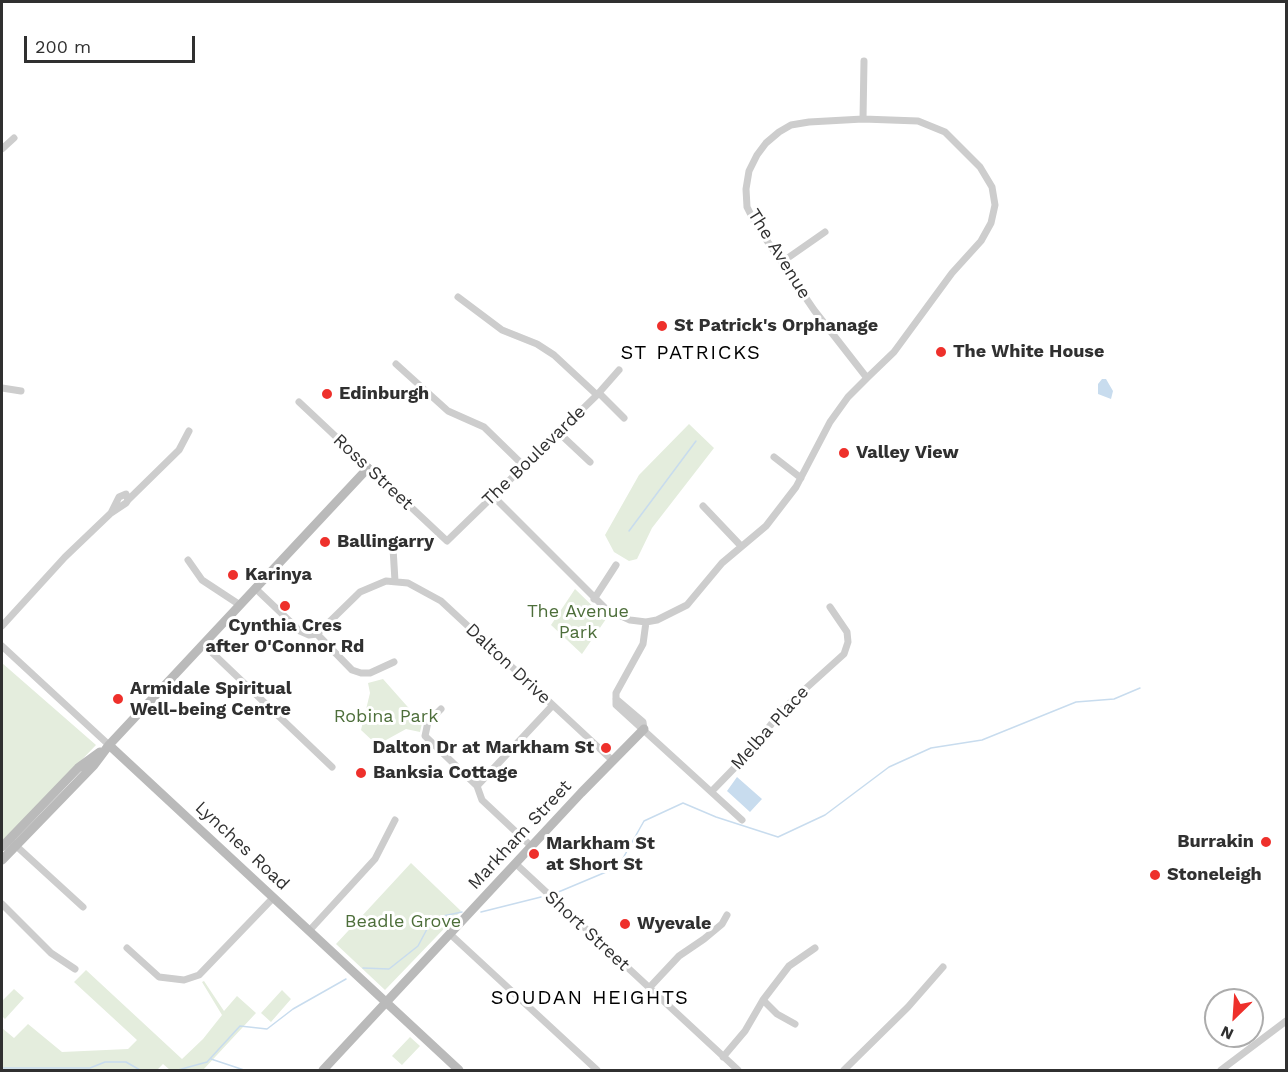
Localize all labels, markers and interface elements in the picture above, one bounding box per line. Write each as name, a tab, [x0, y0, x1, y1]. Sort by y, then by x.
scale bar	[27, 24, 198, 62]
text: 200 m	[35, 36, 91, 57]
street label: The Avenue	[743, 205, 815, 303]
place label: St Patrick's Orphanage	[674, 315, 878, 337]
marker: St Patrick's Orphanage	[655, 319, 669, 333]
district label: ST PATRICKS	[621, 341, 761, 365]
place label: The White House	[953, 341, 1104, 363]
marker: The White House	[934, 345, 948, 359]
place label: Edinburgh	[339, 383, 429, 405]
marker: Edinburgh	[320, 387, 334, 401]
street label: The Boulevarde	[478, 401, 590, 511]
street label: Ross Street	[328, 429, 418, 515]
place label: Valley View	[856, 442, 959, 464]
marker: Valley View	[837, 446, 851, 460]
place label: Ballingarry	[337, 531, 434, 553]
marker: Ballingarry	[318, 535, 332, 549]
place label: Karinya	[245, 564, 312, 586]
marker: Karinya	[226, 568, 240, 582]
marker: Cynthia Cres after O'Connor Rd	[278, 599, 292, 613]
park label: The Avenue Park	[527, 601, 629, 644]
place label: Cynthia Cres after O'Connor Rd	[206, 615, 364, 658]
street label: Dalton Drive	[461, 619, 555, 709]
place label: Armidale Spiritual Well-being Centre	[130, 678, 292, 720]
street label: Melba Place	[727, 681, 813, 775]
marker: Armidale Spiritual Well-being Centre	[111, 692, 125, 706]
park label: Robina Park	[334, 706, 438, 728]
place label: Dalton Dr at Markham St	[373, 737, 594, 759]
marker: Dalton Dr at Markham St	[599, 741, 613, 755]
place label: Banksia Cottage	[373, 762, 518, 784]
marker: Banksia Cottage	[354, 766, 368, 780]
street label: Markham Street	[464, 776, 576, 894]
street label: Lynches Road	[190, 797, 294, 895]
place label: Burrakin	[1177, 831, 1254, 853]
place label: Markham St at Short St	[546, 833, 655, 876]
marker: Burrakin	[1259, 835, 1273, 849]
marker: Markham St at Short St	[527, 847, 541, 861]
place label: Stoneleigh	[1167, 864, 1262, 886]
marker: Stoneleigh	[1148, 868, 1162, 882]
street label: Short Street	[540, 886, 634, 976]
park label: Beadle Grove	[345, 911, 461, 933]
place label: Wyevale	[637, 913, 711, 935]
marker: Wyevale	[618, 917, 632, 931]
district label: SOUDAN HEIGHTS	[491, 986, 689, 1010]
north arrow	[1204, 988, 1264, 1048]
text: N	[1218, 1022, 1236, 1044]

